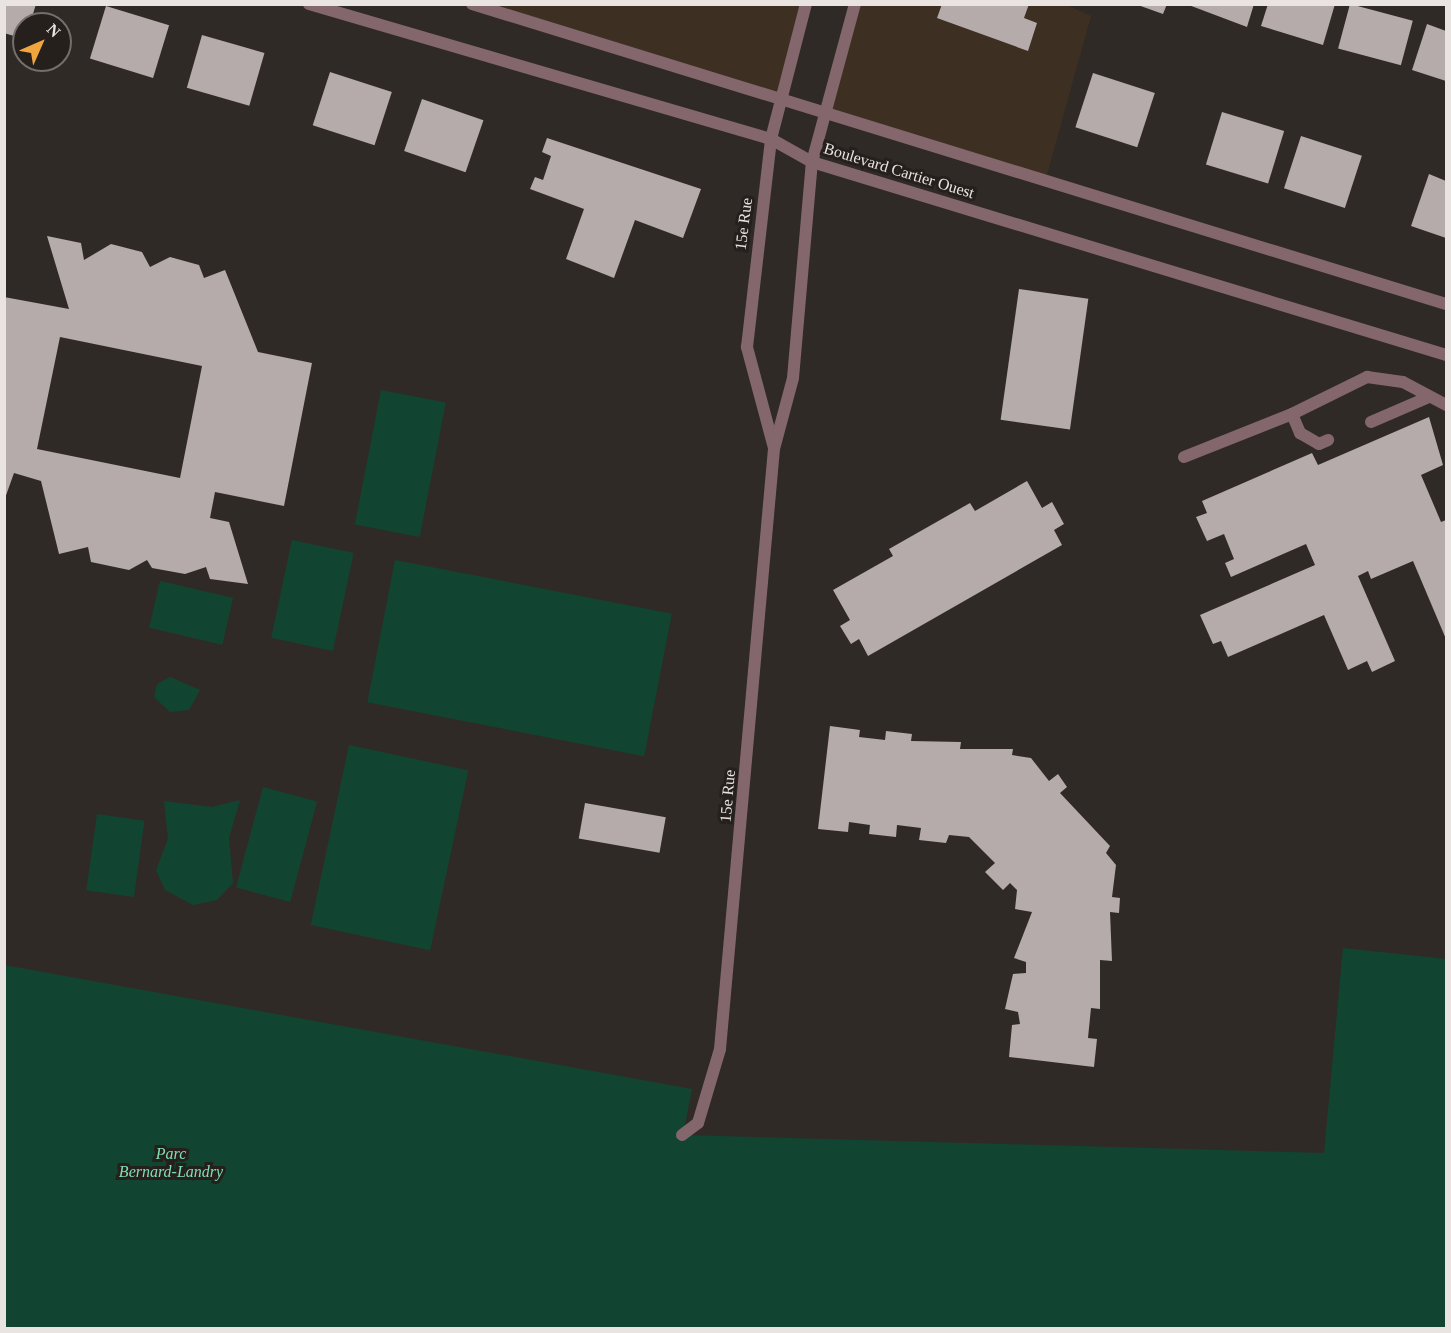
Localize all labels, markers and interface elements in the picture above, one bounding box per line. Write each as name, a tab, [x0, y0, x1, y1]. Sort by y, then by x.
north arrow	[12, 12, 72, 72]
text: N	[44, 20, 64, 40]
street label: Boulevard Cartier Ouest	[821, 139, 977, 203]
street label: 15e Rue	[731, 197, 757, 251]
street label: 15e Rue	[716, 769, 740, 823]
park label: Parc Bernard-Landry	[119, 1144, 223, 1182]

